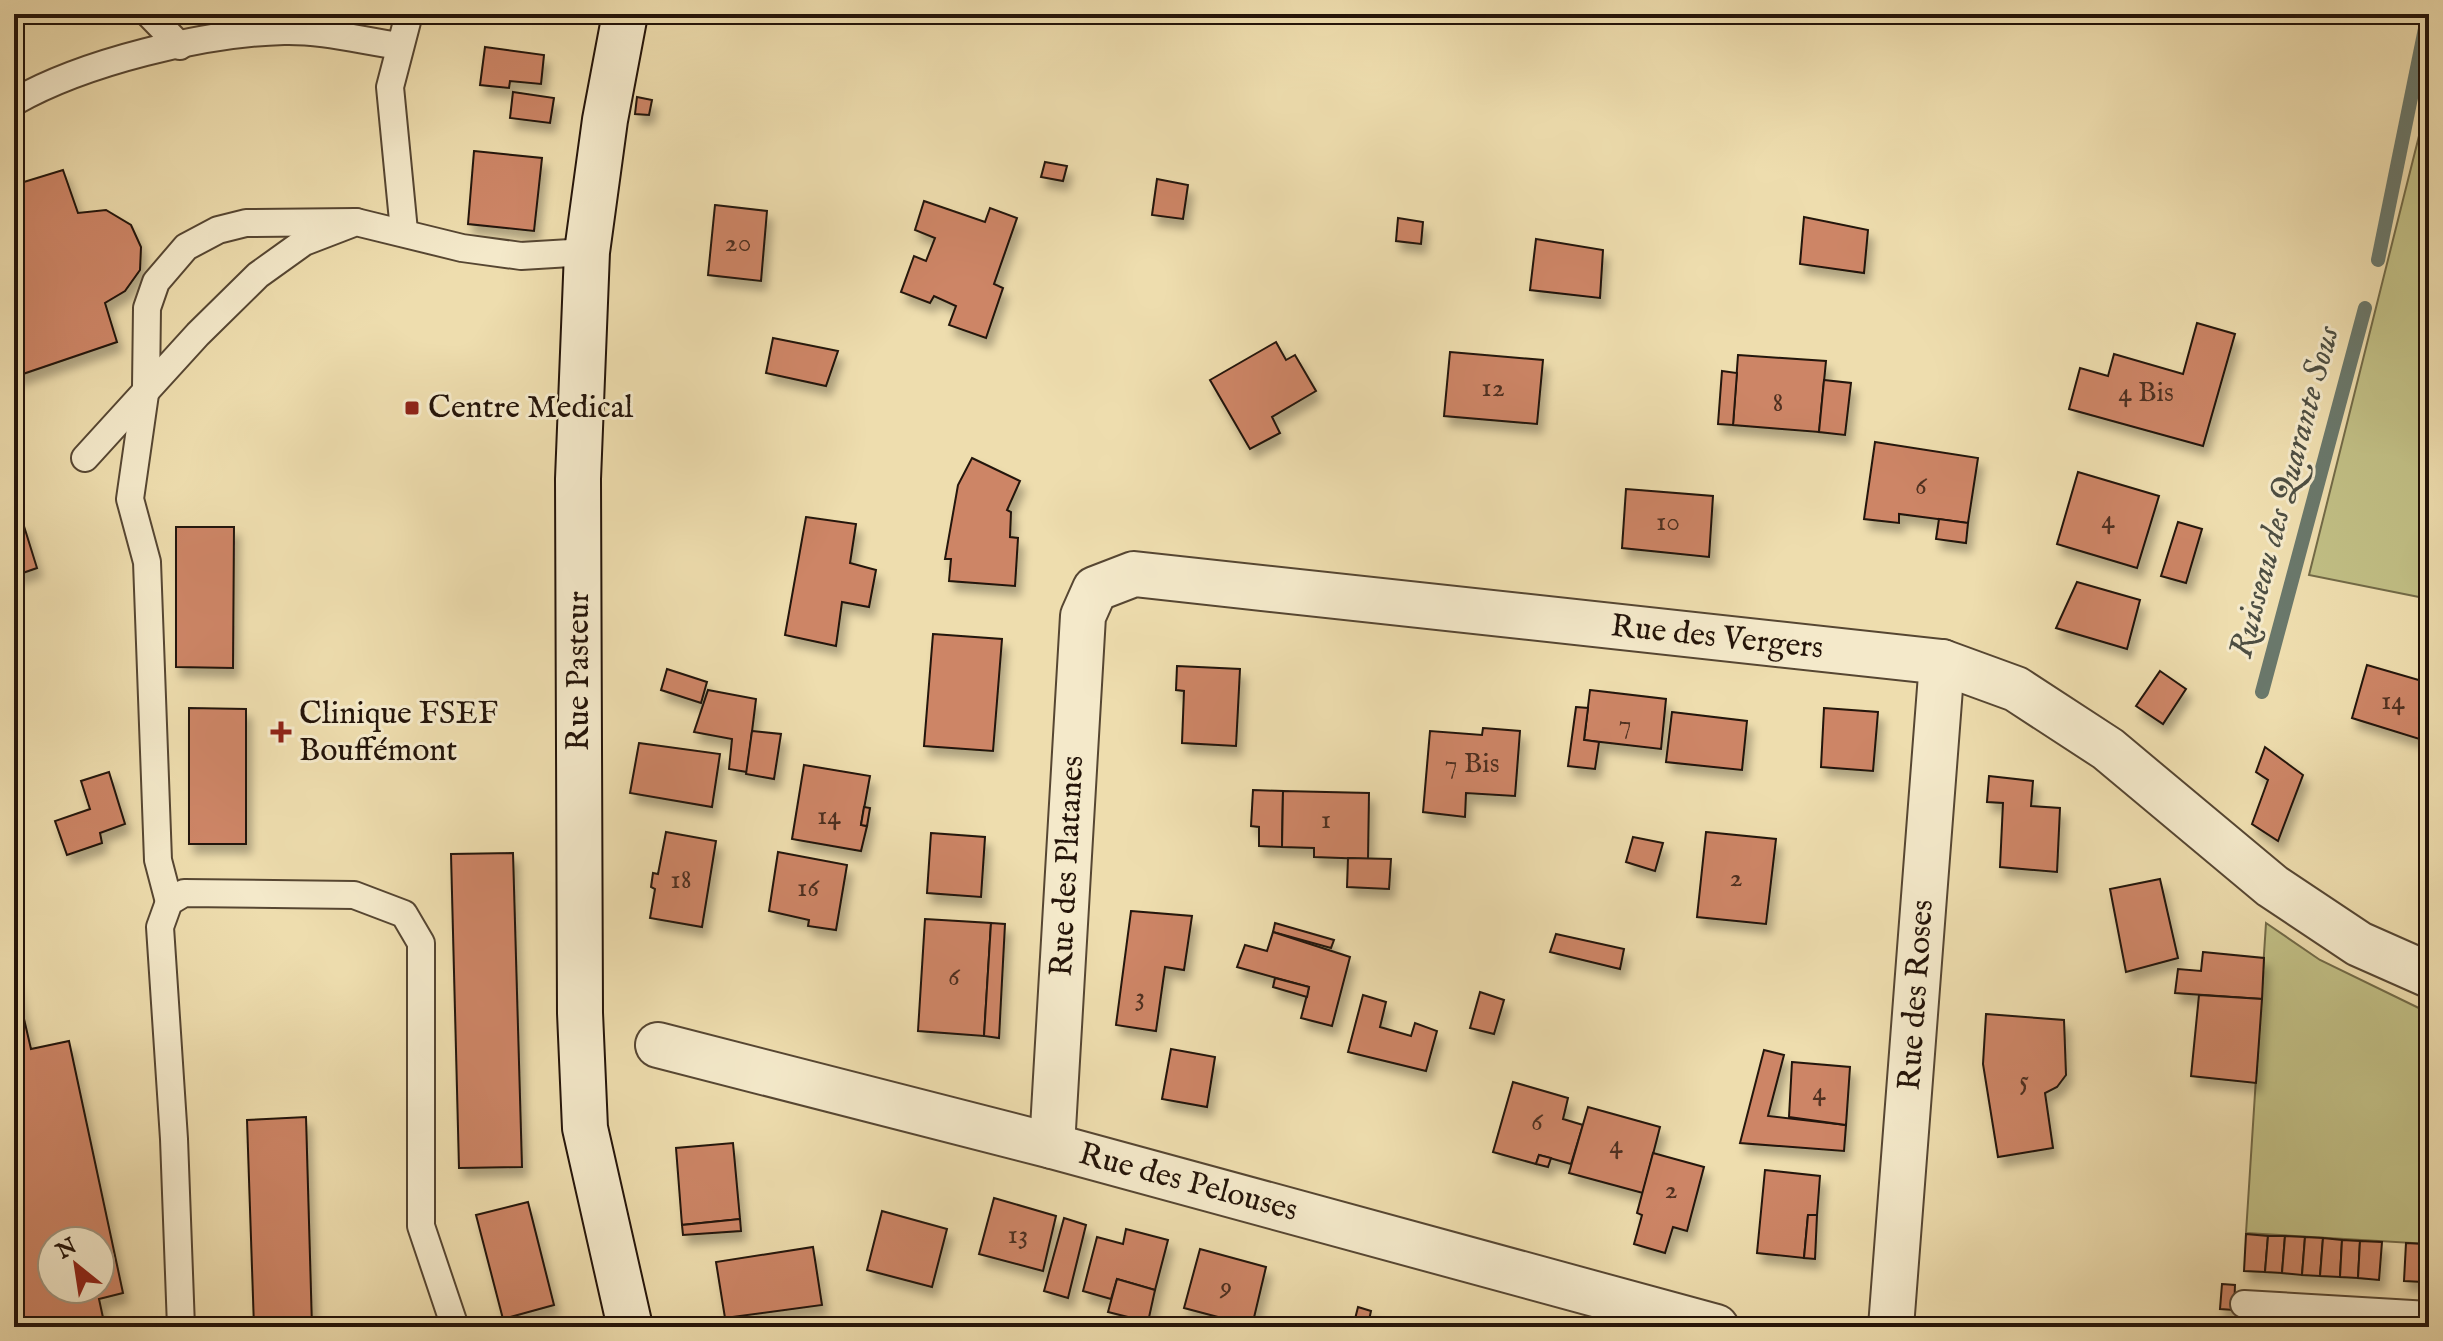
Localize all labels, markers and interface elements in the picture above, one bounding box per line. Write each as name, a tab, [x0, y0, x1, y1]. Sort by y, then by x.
house number: 20	[725, 226, 751, 261]
water label: Ruisseau des Quarante Sous	[2220, 321, 2351, 663]
house number: 12	[1481, 371, 1505, 406]
house number: 4 Bis	[2118, 376, 2174, 411]
house number: 8	[1773, 386, 1783, 421]
place label: Centre Medical	[428, 388, 633, 429]
marker: Centre Medical	[403, 399, 421, 417]
house number: 6	[1915, 469, 1928, 504]
house number: 4	[2101, 503, 2115, 538]
house number: 10	[1656, 505, 1680, 540]
street label: Rue Pasteur	[559, 591, 600, 751]
street label: Rue des Vergers	[1609, 606, 1825, 670]
house number: 14	[2381, 684, 2405, 719]
place label: Clinique FSEF Bouffémont	[299, 694, 498, 772]
house number: 7	[1618, 707, 1632, 742]
marker: Clinique FSEF Bouffémont	[270, 721, 292, 743]
house number: 7 Bis	[1444, 747, 1500, 782]
street label: Rue des Platanes	[1042, 754, 1094, 978]
house number: 14	[817, 799, 841, 834]
house number: 1	[1321, 803, 1331, 838]
house number: 2	[1729, 861, 1743, 896]
house number: 18	[670, 863, 692, 898]
house number: 16	[797, 871, 820, 906]
street label: Rue des Roses	[1890, 898, 1944, 1092]
house number: 6	[948, 960, 961, 995]
house number: 3	[1135, 980, 1145, 1015]
house number: 5	[2019, 1064, 2029, 1099]
house number: 4	[1812, 1075, 1826, 1110]
house number: 6	[1531, 1105, 1544, 1140]
house number: 4	[1609, 1128, 1623, 1163]
street label: Rue des Pelouses	[1074, 1134, 1302, 1232]
house number: 2	[1664, 1173, 1678, 1208]
house number: 13	[1008, 1218, 1028, 1253]
north arrow	[36, 1225, 116, 1305]
text: N	[51, 1233, 82, 1267]
house number: 9	[1219, 1270, 1232, 1305]

